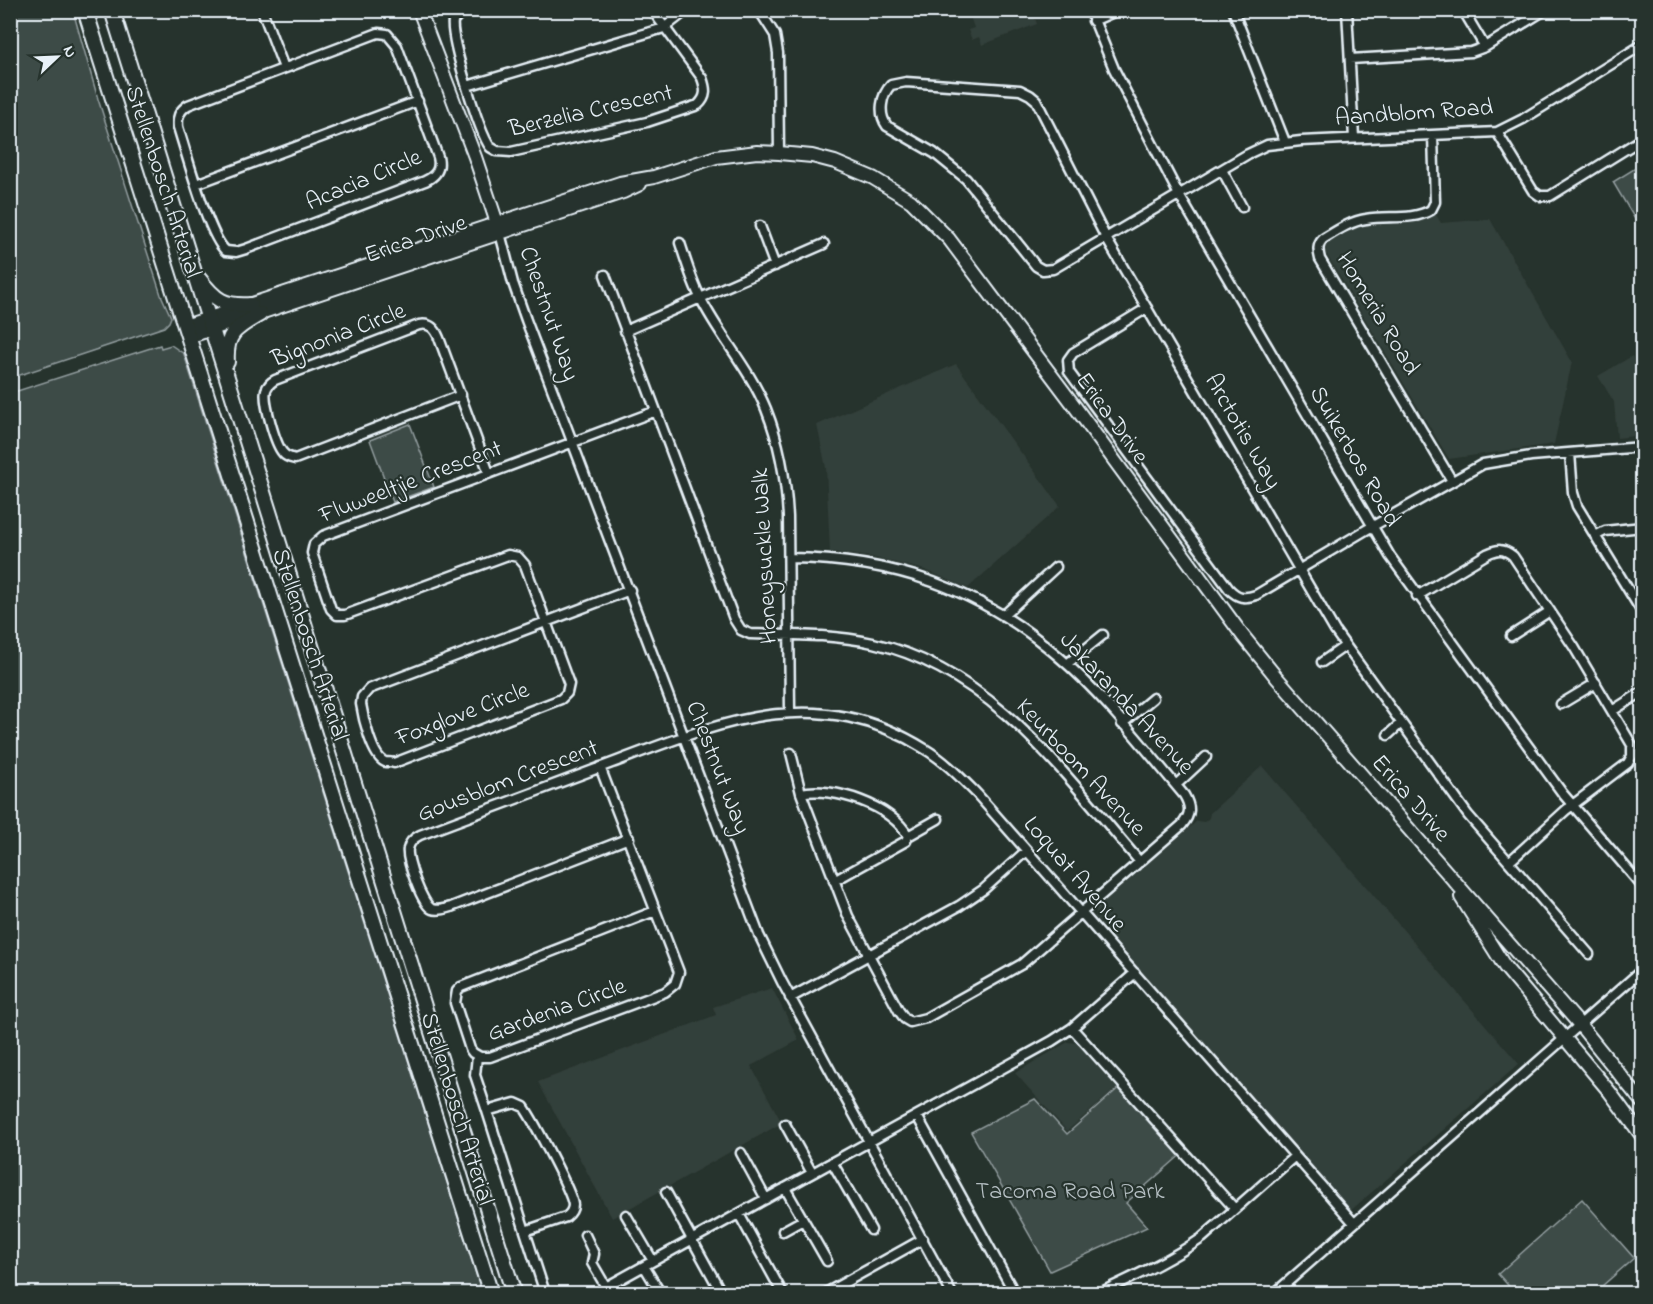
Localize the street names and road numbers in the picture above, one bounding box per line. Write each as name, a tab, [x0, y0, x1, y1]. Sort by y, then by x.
street label: Berzelia Crescent	[505, 76, 676, 148]
street label: Stellenbosch Arterial	[114, 81, 210, 283]
street label: Aandblom Road	[1334, 91, 1495, 137]
street label: Acacia Circle	[301, 141, 428, 221]
street label: Erica Drive	[360, 206, 472, 274]
street label: Chestnut Way	[508, 242, 587, 386]
street label: Homeria Road	[1326, 246, 1428, 383]
street label: Bignonia Circle	[266, 294, 411, 378]
street label: Erica Drive	[1066, 366, 1156, 472]
street label: Arctotis Way	[1194, 367, 1289, 497]
street label: Suikerbos Road	[1299, 380, 1409, 534]
street label: Fluweeltjie Crescent	[314, 432, 508, 534]
street label: Honeysuckle Walk	[744, 467, 789, 645]
street label: Stellenbosch Arterial	[261, 544, 357, 746]
street label: Jakaranda Avenue	[1050, 625, 1202, 784]
street label: Foxglove Circle	[390, 673, 535, 757]
street label: Keurboom Avenue	[1007, 691, 1153, 845]
street label: Chestnut Way	[675, 696, 758, 840]
street label: Gousblom Crescent	[412, 731, 604, 833]
street label: Erica Drive	[1362, 748, 1458, 851]
street label: Loquat Avenue	[1014, 809, 1135, 941]
street label: Gardenia Circle	[483, 970, 631, 1052]
street label: Stellenbosch Arterial	[410, 1008, 502, 1210]

